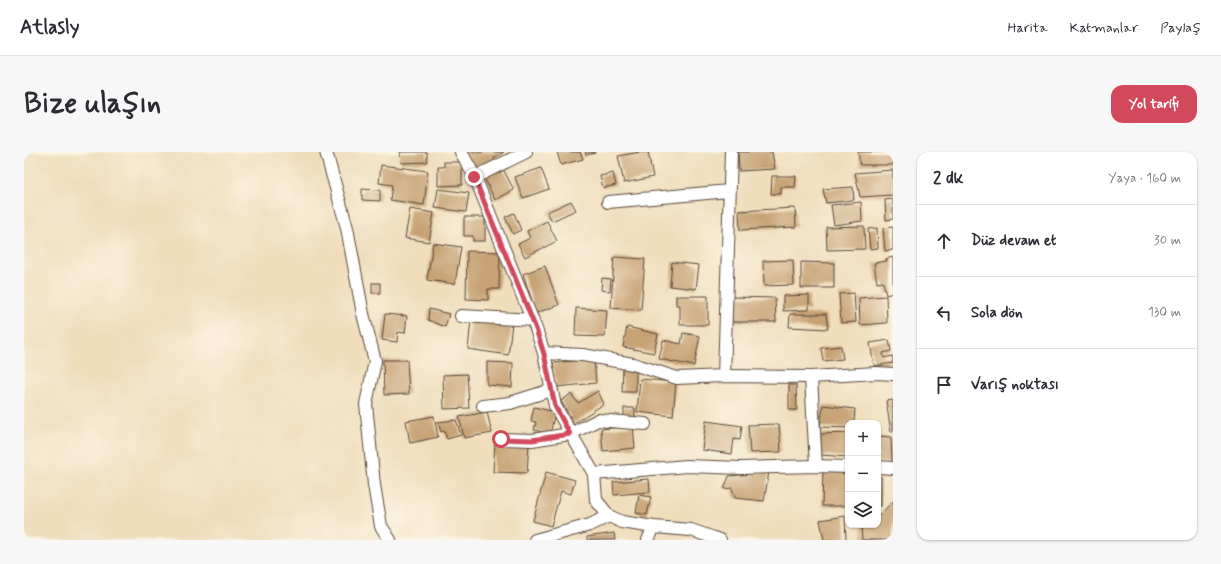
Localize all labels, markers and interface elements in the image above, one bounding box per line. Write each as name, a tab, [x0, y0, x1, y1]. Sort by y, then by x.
text: Atlasly	[20, 15, 79, 40]
text: Harita	[1007, 19, 1048, 37]
text: Katmanlar	[1070, 19, 1138, 37]
text: Paylaş	[1160, 19, 1201, 37]
button: Yol tarifi	[1111, 85, 1197, 123]
text: Bize ulaşın	[24, 86, 161, 123]
text: 2 dk	[933, 167, 963, 189]
route end	[465, 168, 483, 186]
text: Yaya · 160 m	[1108, 170, 1181, 187]
icon: ahead	[933, 230, 955, 252]
text: Düz devam et	[971, 231, 1056, 251]
text: 30 m	[1154, 232, 1181, 249]
icon: left	[933, 302, 955, 324]
text: Sola dön	[971, 303, 1023, 323]
text: 130 m	[1148, 304, 1181, 321]
icon: arrive	[933, 374, 955, 396]
text: Varış noktası	[971, 375, 1059, 395]
map controls	[845, 420, 881, 528]
button: +	[845, 420, 881, 456]
route start	[492, 430, 510, 448]
button: −	[845, 456, 881, 492]
button: layers	[845, 492, 881, 528]

